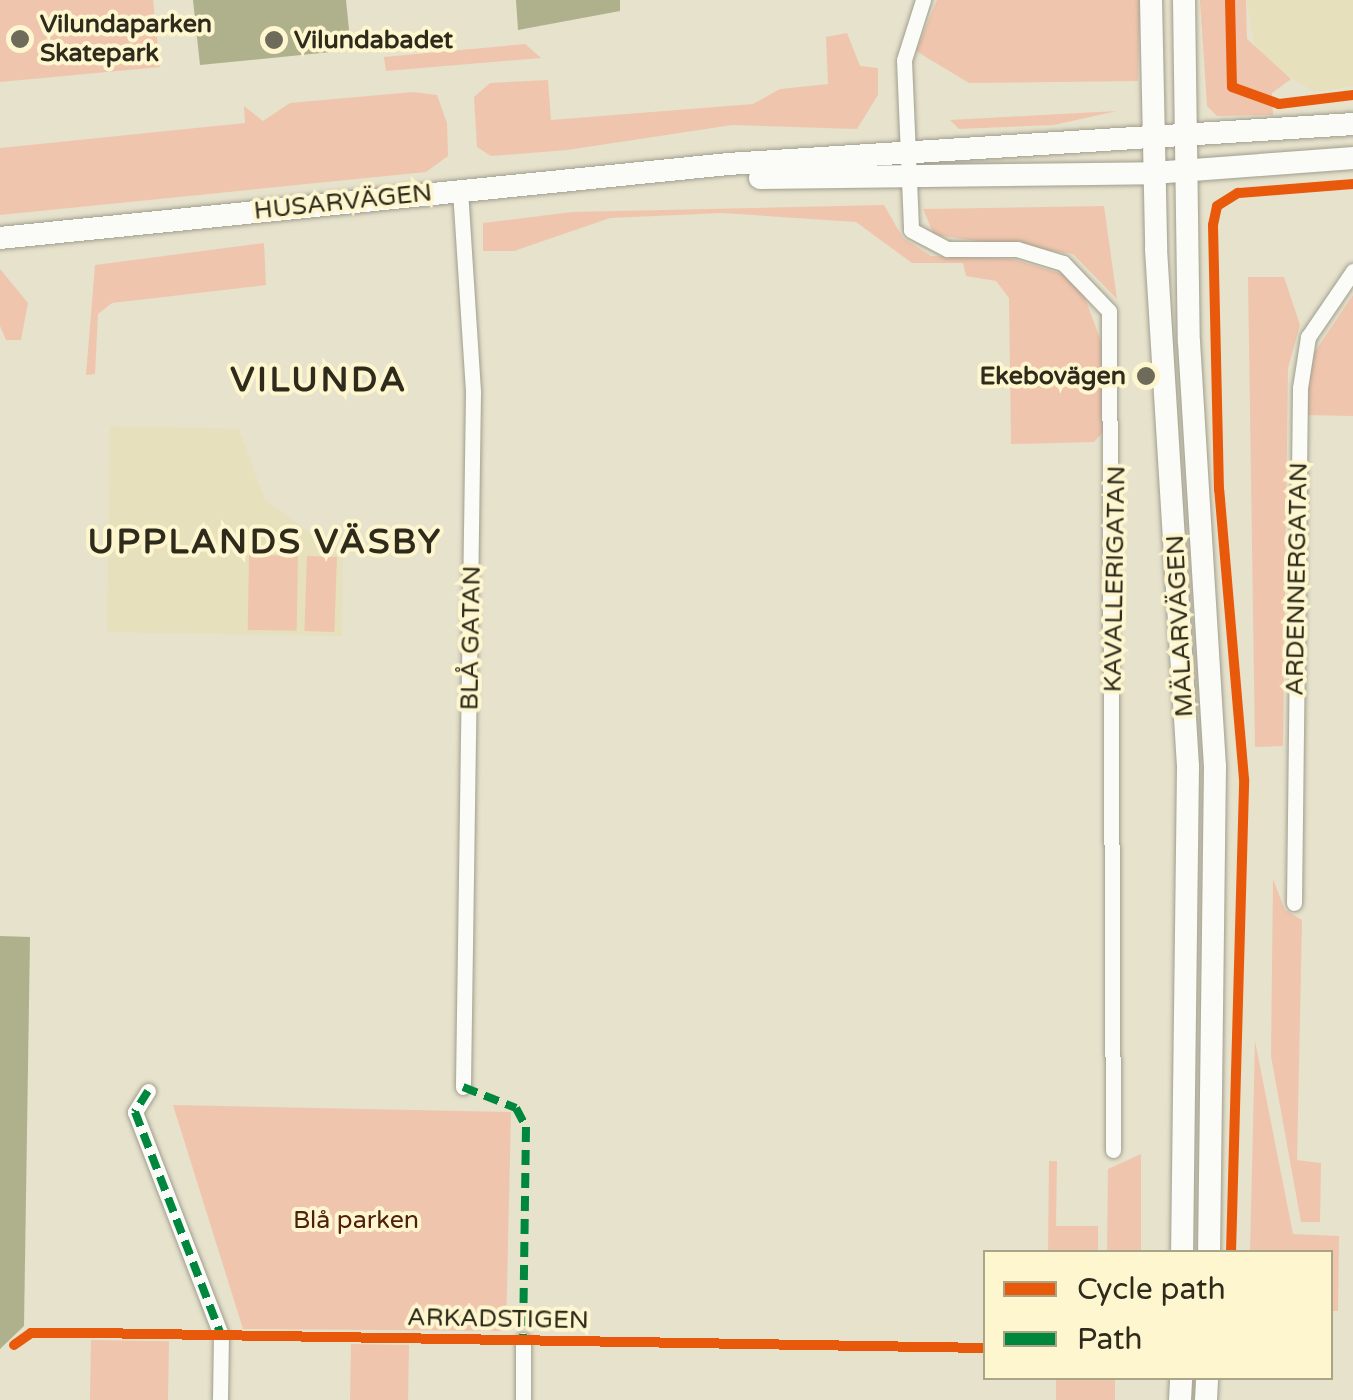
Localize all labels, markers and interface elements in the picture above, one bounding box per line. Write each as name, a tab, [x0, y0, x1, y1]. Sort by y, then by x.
place label: Vilundaparken Skatepark	[40, 10, 212, 69]
place label: Vilundabadet	[294, 25, 453, 55]
marker: Vilundaparken Skatepark	[9, 28, 31, 50]
marker: Vilundabadet	[263, 29, 285, 51]
street label: HUSARVÄGEN	[252, 178, 434, 226]
district label: VILUNDA	[230, 359, 408, 401]
place label: Ekebovägen	[979, 361, 1126, 391]
marker: Ekebovägen	[1135, 365, 1157, 387]
street label: ARDENNERGATAN	[1280, 462, 1314, 696]
street label: KAVALLERIGATAN	[1098, 465, 1132, 693]
district label: UPPLANDS VÄSBY	[87, 521, 443, 563]
street label: MÄLARVÄGEN	[1160, 534, 1200, 718]
street label: BLÅ GATAN	[455, 565, 487, 711]
park label: Blå parken	[293, 1205, 419, 1235]
legend	[983, 1250, 1333, 1380]
text: Cycle path	[1077, 1271, 1226, 1308]
street label: ARKADSTIGEN	[407, 1302, 589, 1336]
text: Path	[1077, 1321, 1143, 1358]

